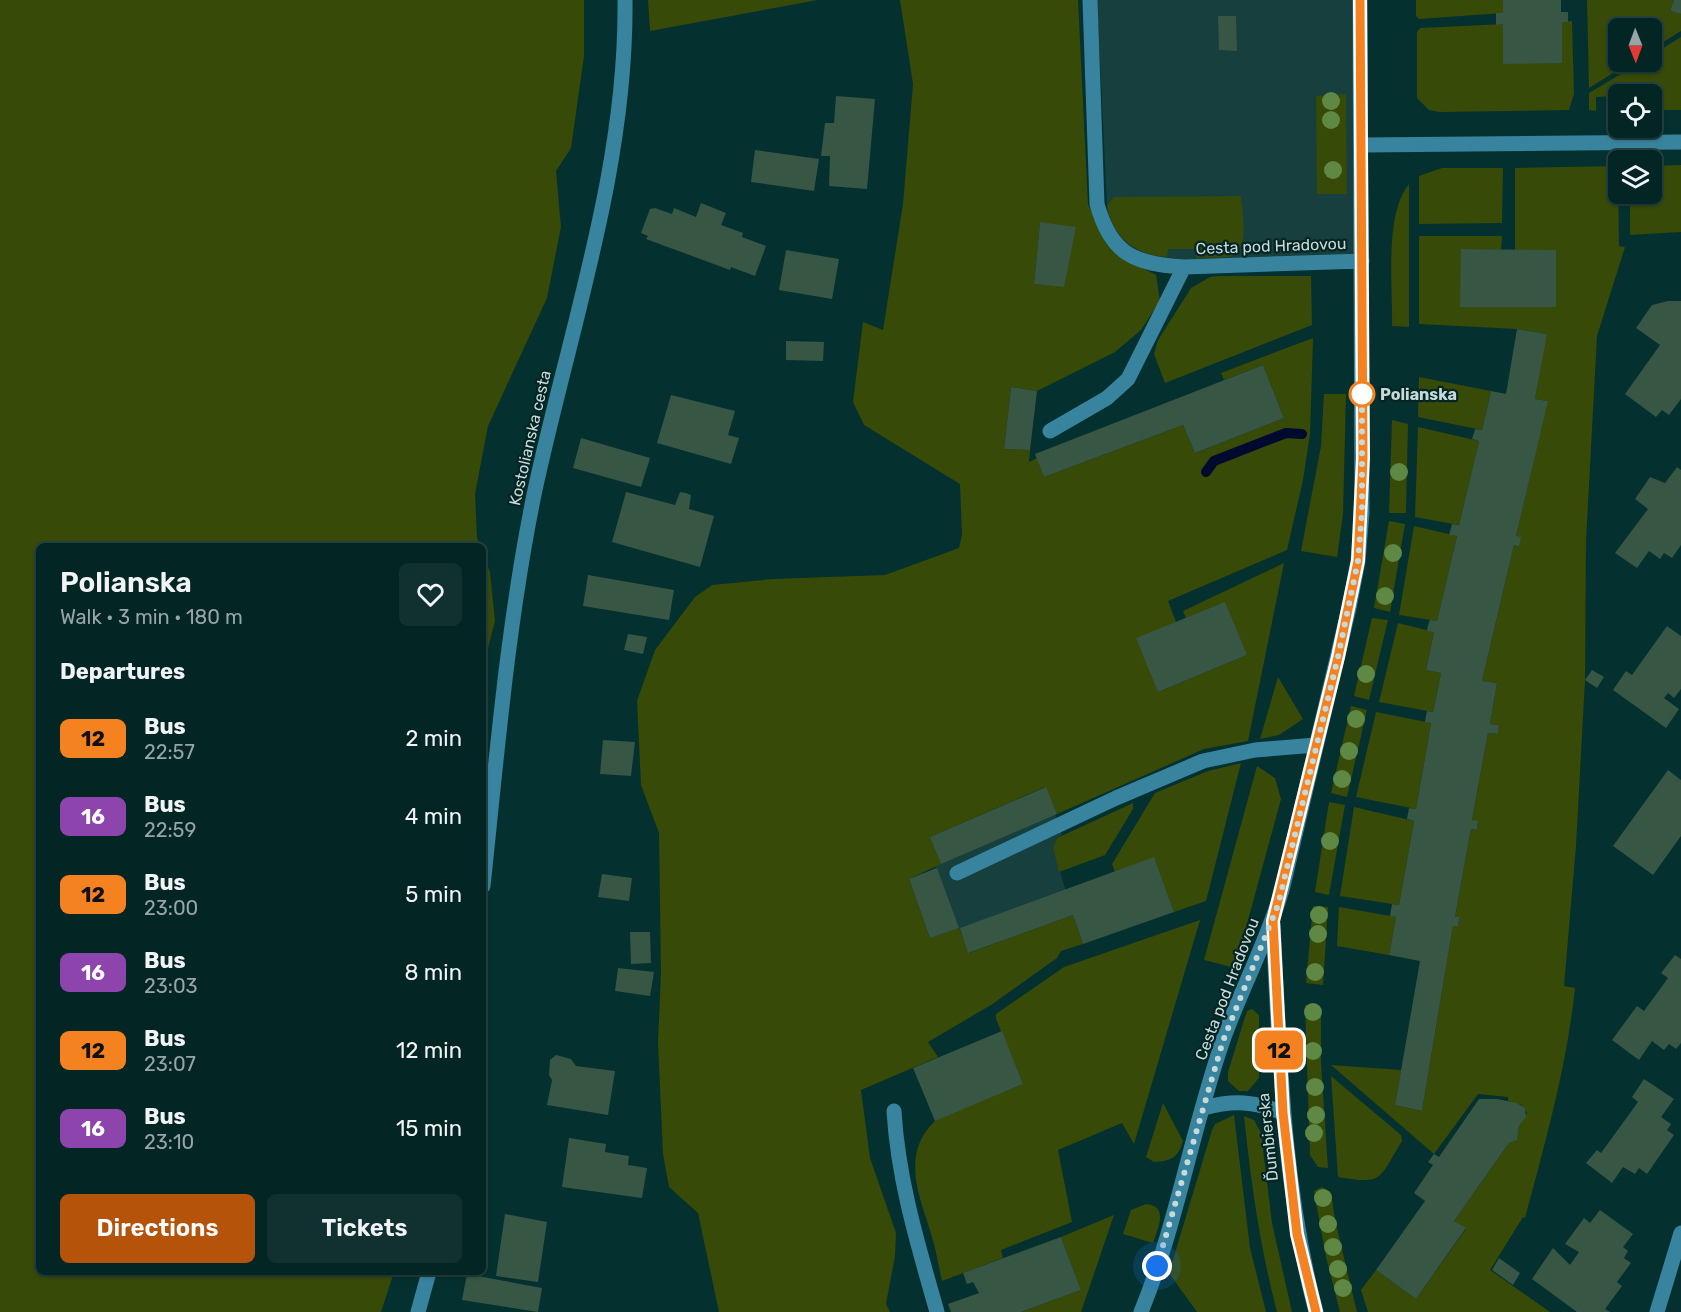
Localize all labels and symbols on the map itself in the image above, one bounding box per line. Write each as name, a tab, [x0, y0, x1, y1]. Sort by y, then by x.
north arrow	[1608, 18, 1662, 72]
street label: Cesta pod Hradovou	[1195, 234, 1347, 258]
street label: Kostolianska cesta	[505, 369, 555, 507]
marker: Polianska	[1349, 381, 1375, 407]
place label: Polianska	[1380, 385, 1457, 404]
street label: Cesta pod Hradovou	[1191, 915, 1263, 1063]
line badge: 12	[1252, 1030, 1306, 1070]
street label: Ďumbierska	[1254, 1092, 1282, 1182]
your location	[1142, 1251, 1172, 1281]

